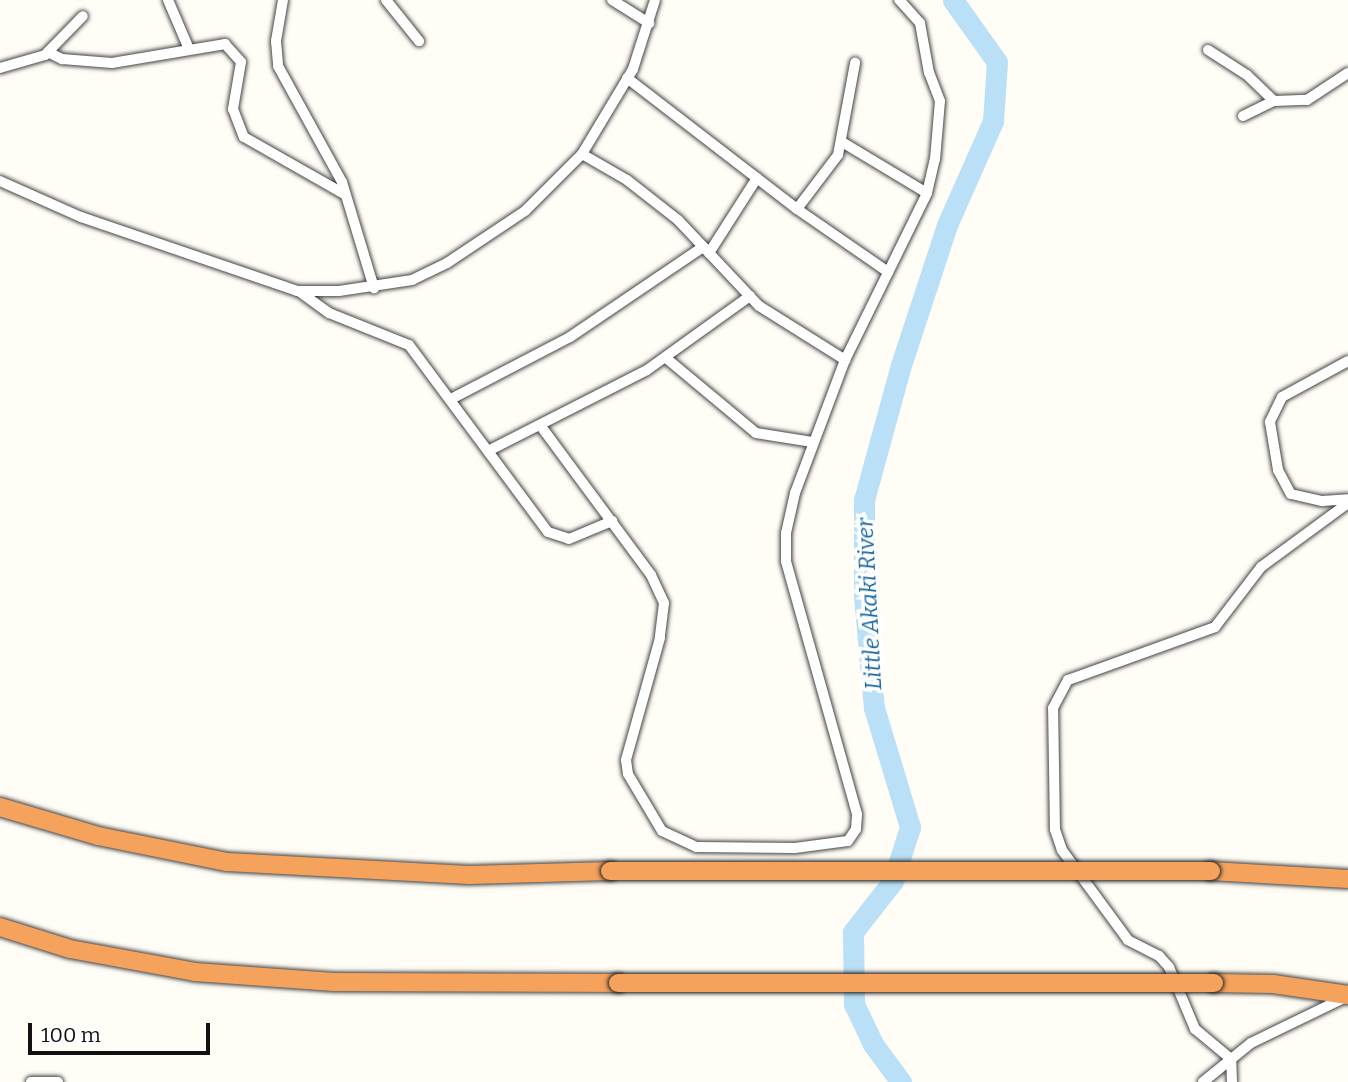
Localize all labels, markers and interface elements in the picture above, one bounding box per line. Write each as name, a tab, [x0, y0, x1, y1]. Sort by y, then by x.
water label: Little Akaki River	[851, 517, 887, 691]
scale bar	[32, 1009, 214, 1052]
text: 100 m	[41, 1022, 101, 1048]

